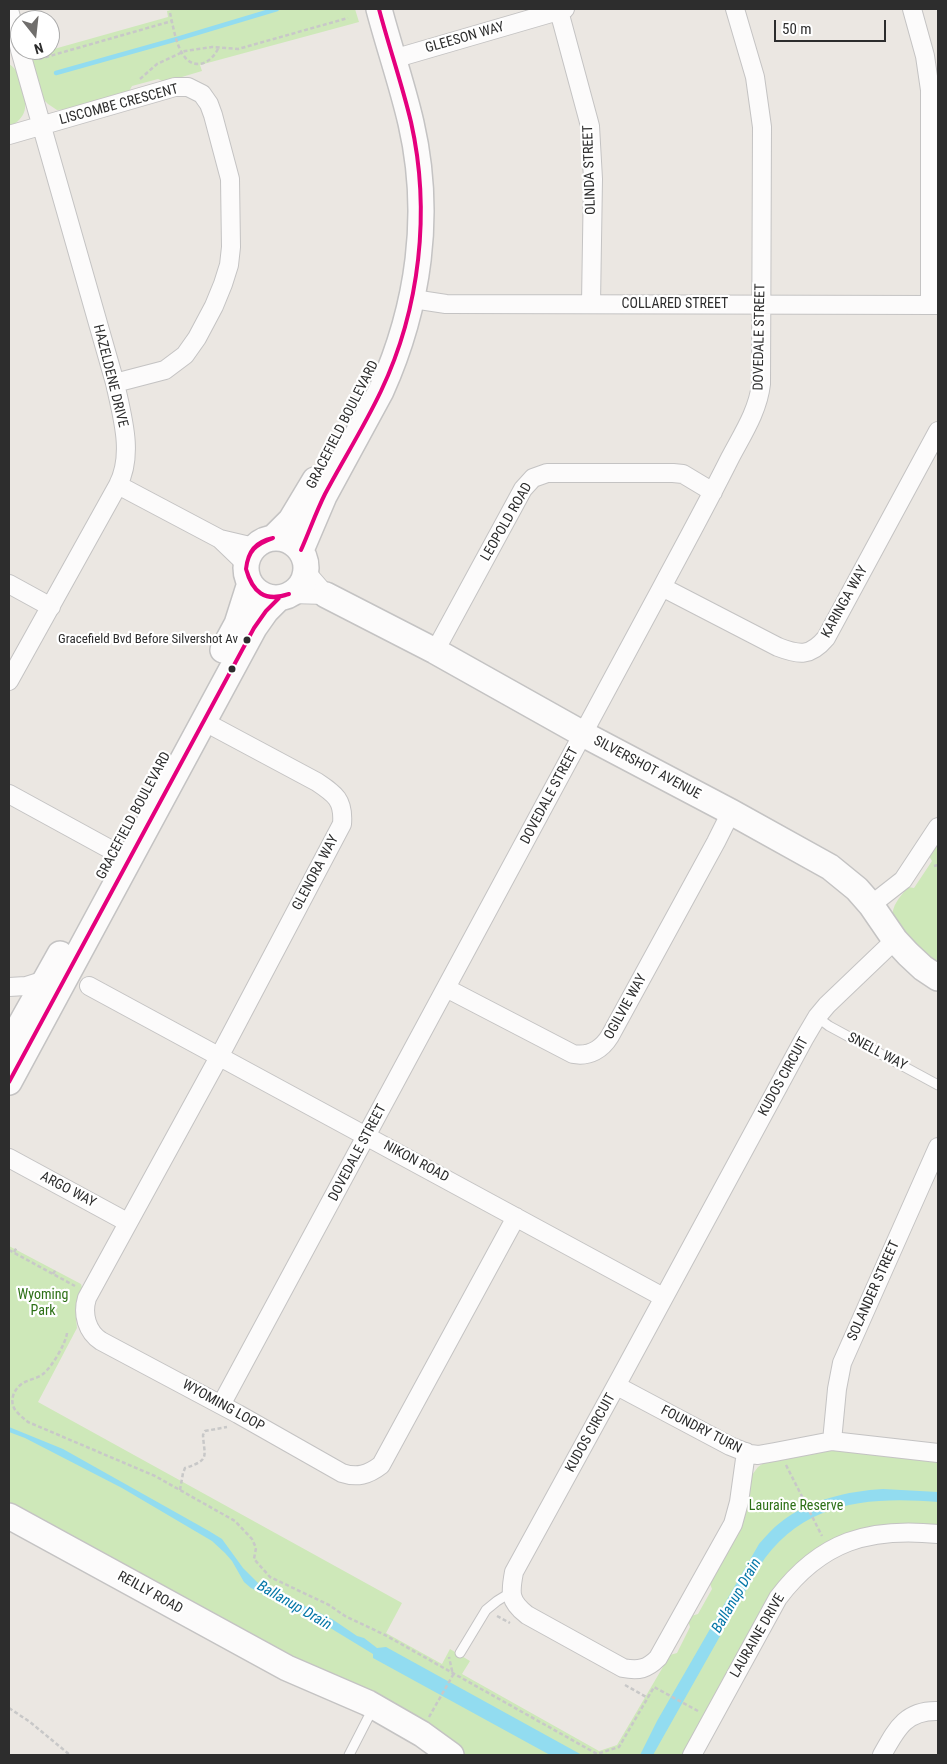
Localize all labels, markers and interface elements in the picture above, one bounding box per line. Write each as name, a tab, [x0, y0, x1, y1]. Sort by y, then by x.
north arrow	[10, 10, 60, 60]
scale bar	[777, 10, 890, 42]
street label: GLEESON WAY	[423, 19, 507, 57]
text: 50 m	[782, 20, 812, 38]
text: N	[33, 40, 45, 57]
street label: LISCOMBE CRESCENT	[58, 81, 180, 129]
street label: OLINDA STREET	[580, 125, 600, 215]
street label: DOVEDALE STREET	[751, 283, 769, 391]
street label: COLLARED STREET	[622, 296, 728, 312]
street label: HAZELDENE DRIVE	[89, 323, 131, 429]
street label: GRACEFIELD BOULEVARD	[303, 358, 383, 492]
street label: LEOPOLD ROAD	[478, 480, 536, 564]
street label: KARINGA WAY	[818, 563, 872, 641]
place label: Gracefield Bvd Before Silvershot Av	[58, 632, 238, 648]
marker: Gracefield Bvd Before Silvershot Av	[242, 635, 252, 645]
unlabelled marker	[227, 664, 237, 674]
street label: SILVERSHOT AVENUE	[591, 733, 703, 803]
street label: DOVEDALE STREET	[517, 745, 583, 847]
street label: GRACEFIELD BOULEVARD	[93, 749, 175, 883]
street label: GLENORA WAY	[289, 832, 343, 914]
street label: OGILVIE WAY	[601, 971, 651, 1043]
street label: SNELL WAY	[845, 1029, 909, 1075]
street label: KUDOS CIRCUIT	[755, 1035, 813, 1119]
street label: DOVEDALE STREET	[325, 1102, 391, 1204]
street label: NIKON ROAD	[380, 1138, 452, 1186]
street label: ARGO WAY	[37, 1168, 99, 1212]
street label: SOLANDER STREET	[844, 1238, 904, 1344]
park label: Wyoming Park	[18, 1287, 68, 1320]
street label: WYOMING LOOP	[179, 1377, 267, 1435]
street label: KUDOS CIRCUIT	[562, 1391, 620, 1475]
street label: FOUNDRY TURN	[658, 1402, 744, 1458]
park label: Lauraine Reserve	[749, 1498, 843, 1514]
water label: Ballanup Drain	[708, 1556, 766, 1636]
street label: REILLY ROAD	[114, 1568, 186, 1618]
water label: Ballanup Drain	[254, 1577, 334, 1635]
street label: LAURAINE DRIVE	[727, 1591, 789, 1681]

